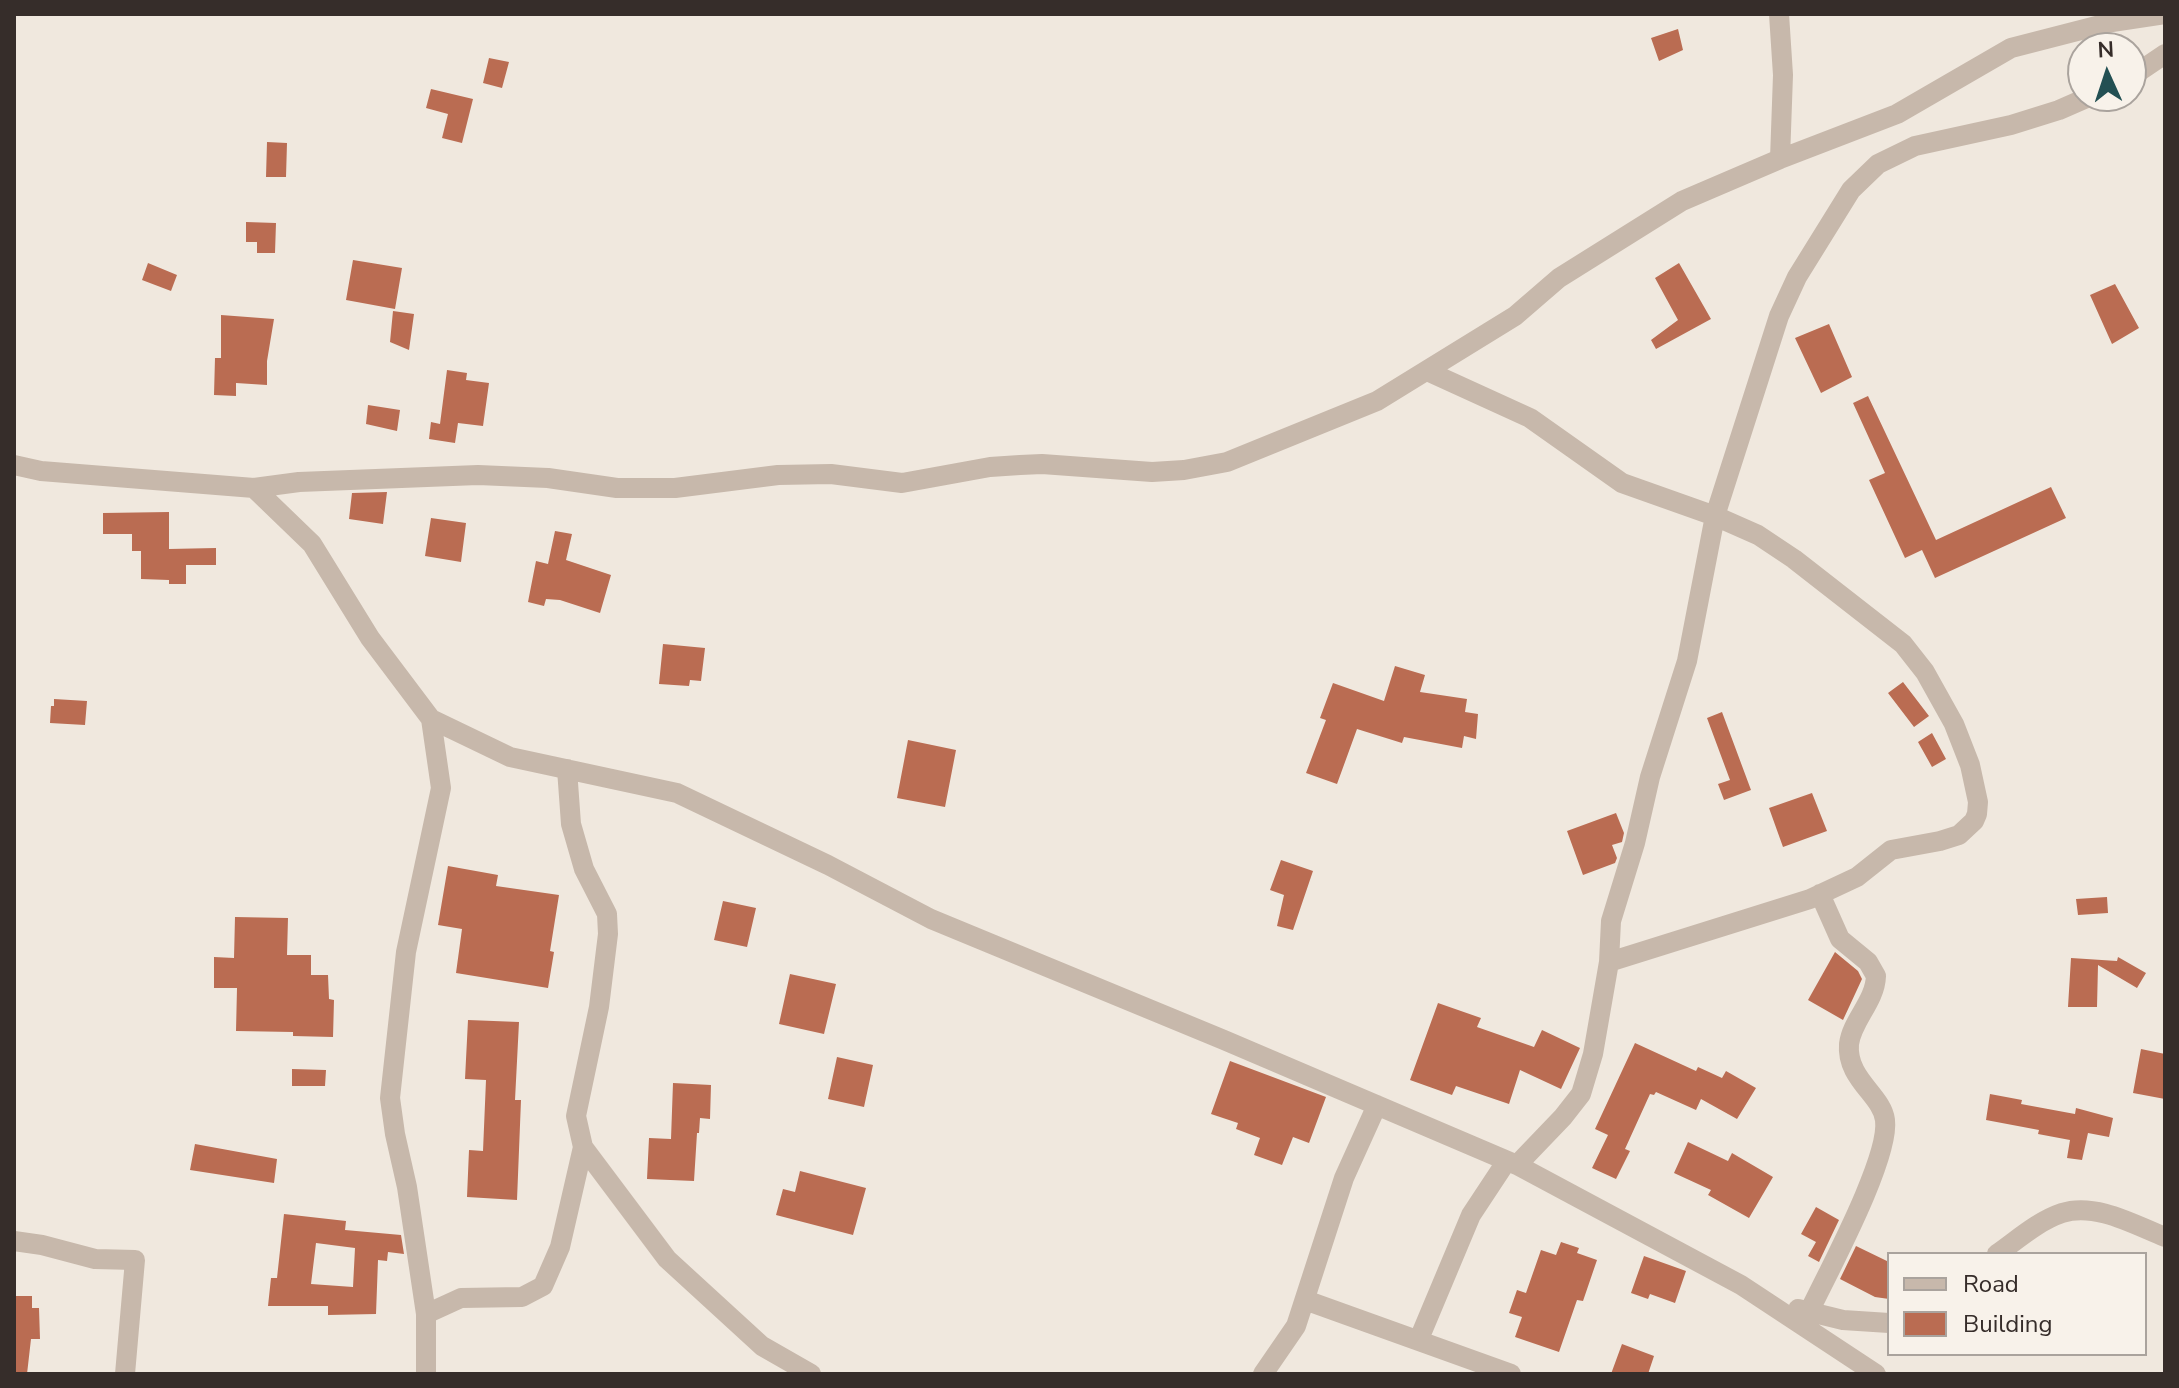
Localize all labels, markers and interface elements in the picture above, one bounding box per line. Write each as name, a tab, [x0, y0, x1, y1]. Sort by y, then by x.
north arrow	[2067, 32, 2147, 112]
text: N	[2097, 35, 2115, 65]
legend	[1887, 1252, 2147, 1356]
text: Road	[1963, 1268, 2019, 1300]
text: Building	[1963, 1308, 2053, 1340]

